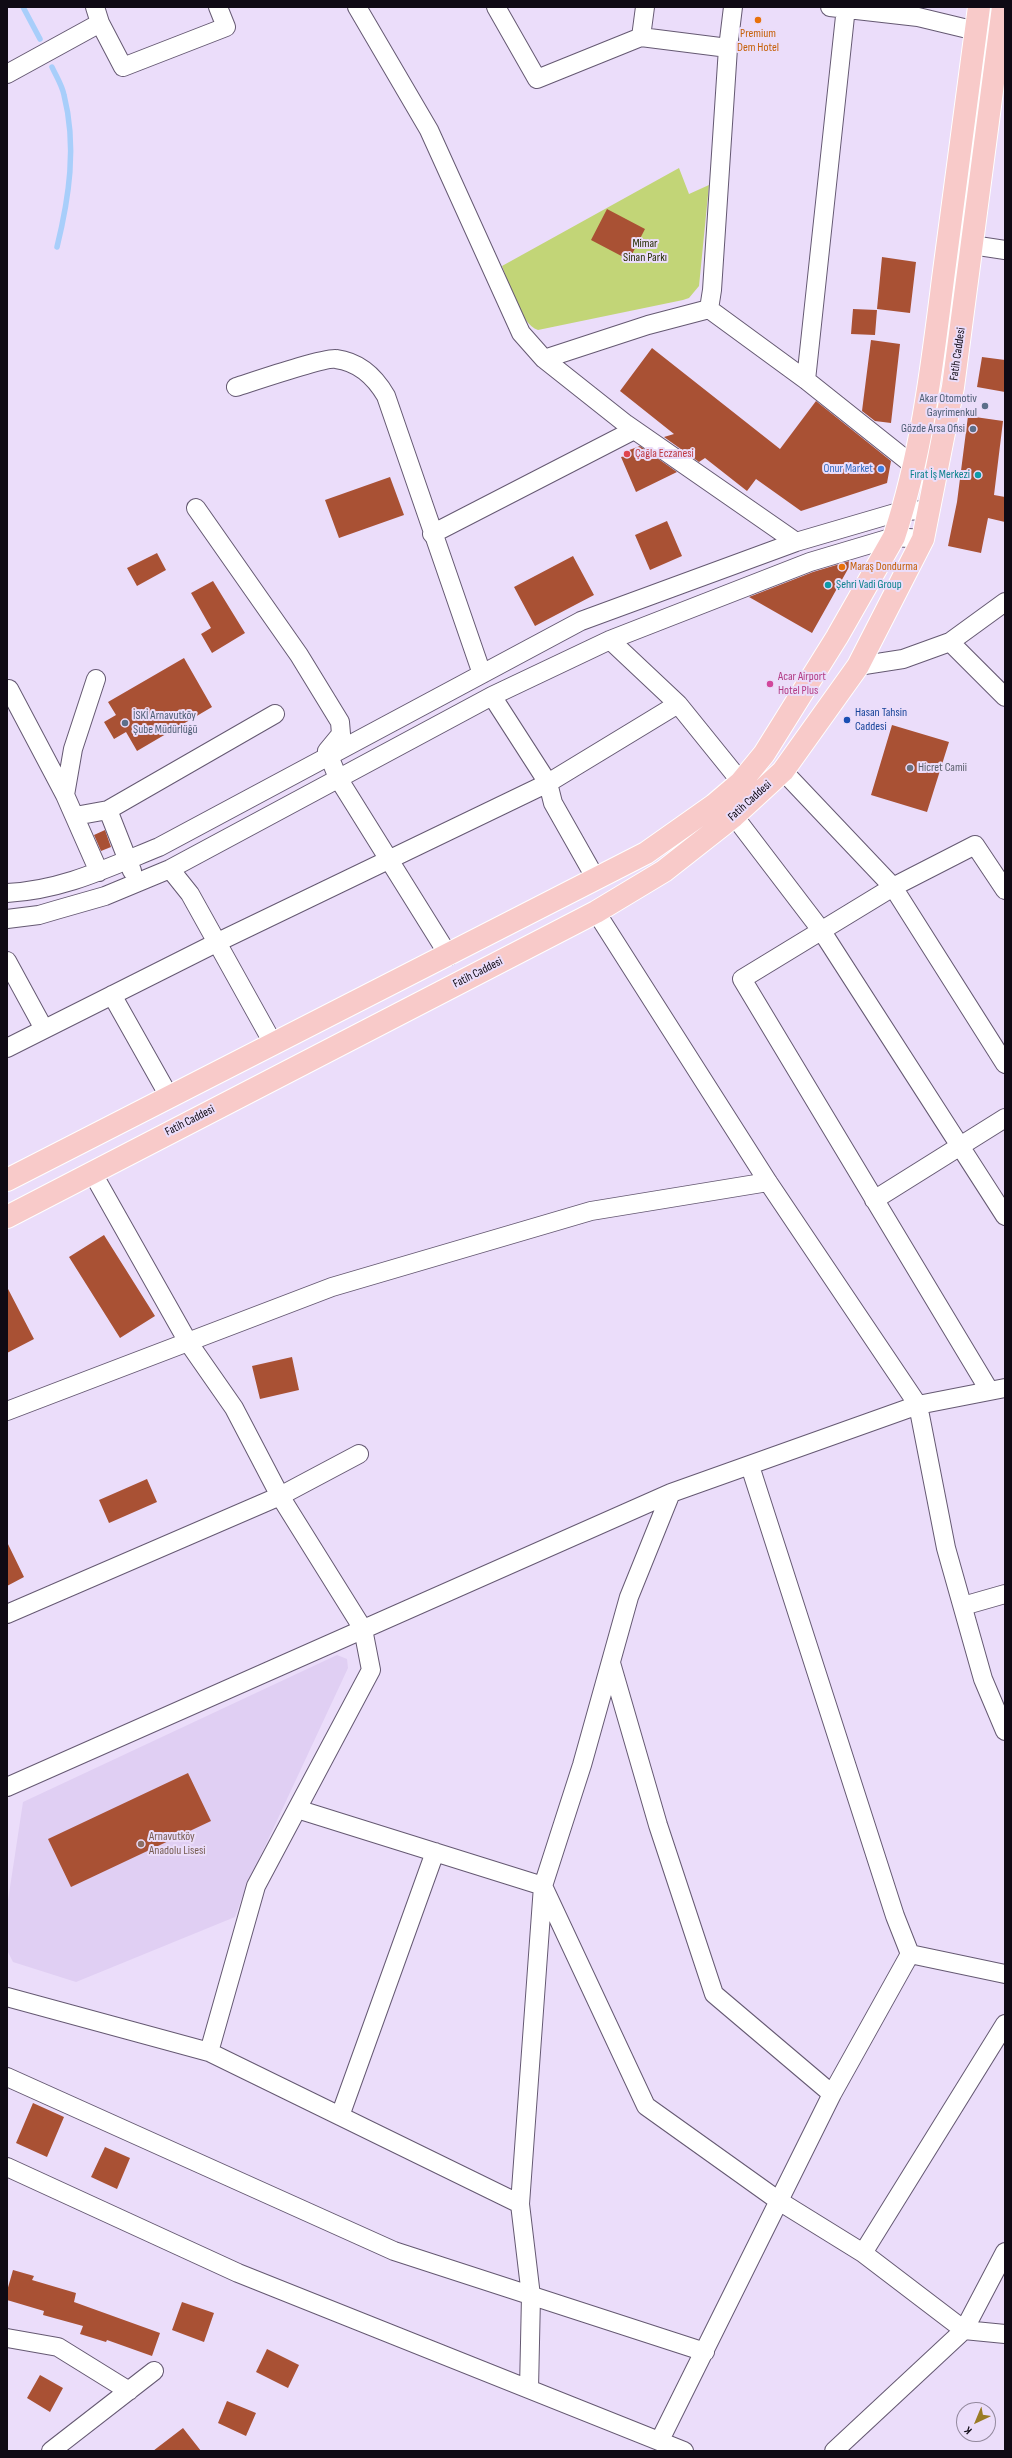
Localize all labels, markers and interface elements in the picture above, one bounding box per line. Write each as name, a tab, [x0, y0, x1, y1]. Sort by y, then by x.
marker: Premium Dem Hotel	[753, 15, 763, 25]
place label: Premium Dem Hotel	[737, 27, 779, 55]
park label: Mimar Sinan Parkı	[623, 237, 667, 265]
street label: Fatih Caddesi	[947, 327, 969, 381]
place label: Akar Otomotiv Gayrimenkul	[919, 392, 977, 420]
marker: Akar Otomotiv Gayrimenkul	[980, 401, 990, 411]
place label: Gözde Arsa Ofisi	[901, 422, 965, 436]
marker: Gözde Arsa Ofisi	[968, 424, 978, 434]
place label: Çağla Eczanesi	[635, 447, 694, 461]
marker: Çağla Eczanesi	[622, 449, 632, 459]
place label: Onur Market	[824, 462, 873, 476]
marker: Onur Market	[876, 464, 886, 474]
place label: Fırat İş Merkezi	[910, 468, 970, 482]
marker: Fırat İş Merkezi	[973, 470, 983, 480]
place label: Maraş Dondurma	[850, 560, 918, 574]
marker: Maraş Dondurma	[837, 562, 847, 572]
place label: Şehri Vadi Group	[836, 578, 902, 592]
marker: Şehri Vadi Group	[823, 580, 833, 590]
place label: Acar Airport Hotel Plus	[778, 670, 826, 698]
marker: Acar Airport Hotel Plus	[765, 679, 775, 689]
place label: Hasan Tahsin Caddesi	[855, 706, 907, 734]
place label: İSKİ Arnavutköy Şube Müdürlüğü	[133, 709, 198, 737]
marker: Hasan Tahsin Caddesi	[842, 715, 852, 725]
marker: İSKİ Arnavutköy Şube Müdürlüğü	[120, 718, 130, 728]
place label: Hicret Camii	[918, 761, 967, 775]
marker: Hicret Camii	[905, 763, 915, 773]
street label: Fatih Caddesi	[725, 778, 775, 824]
street label: Fatih Caddesi	[451, 954, 505, 992]
street label: Fatih Caddesi	[163, 1102, 217, 1140]
place label: Arnavutköy Anadolu Lisesi	[149, 1830, 206, 1858]
marker: Arnavutköy Anadolu Lisesi	[136, 1839, 146, 1849]
north arrow	[956, 2402, 996, 2442]
text: K	[962, 2424, 974, 2437]

